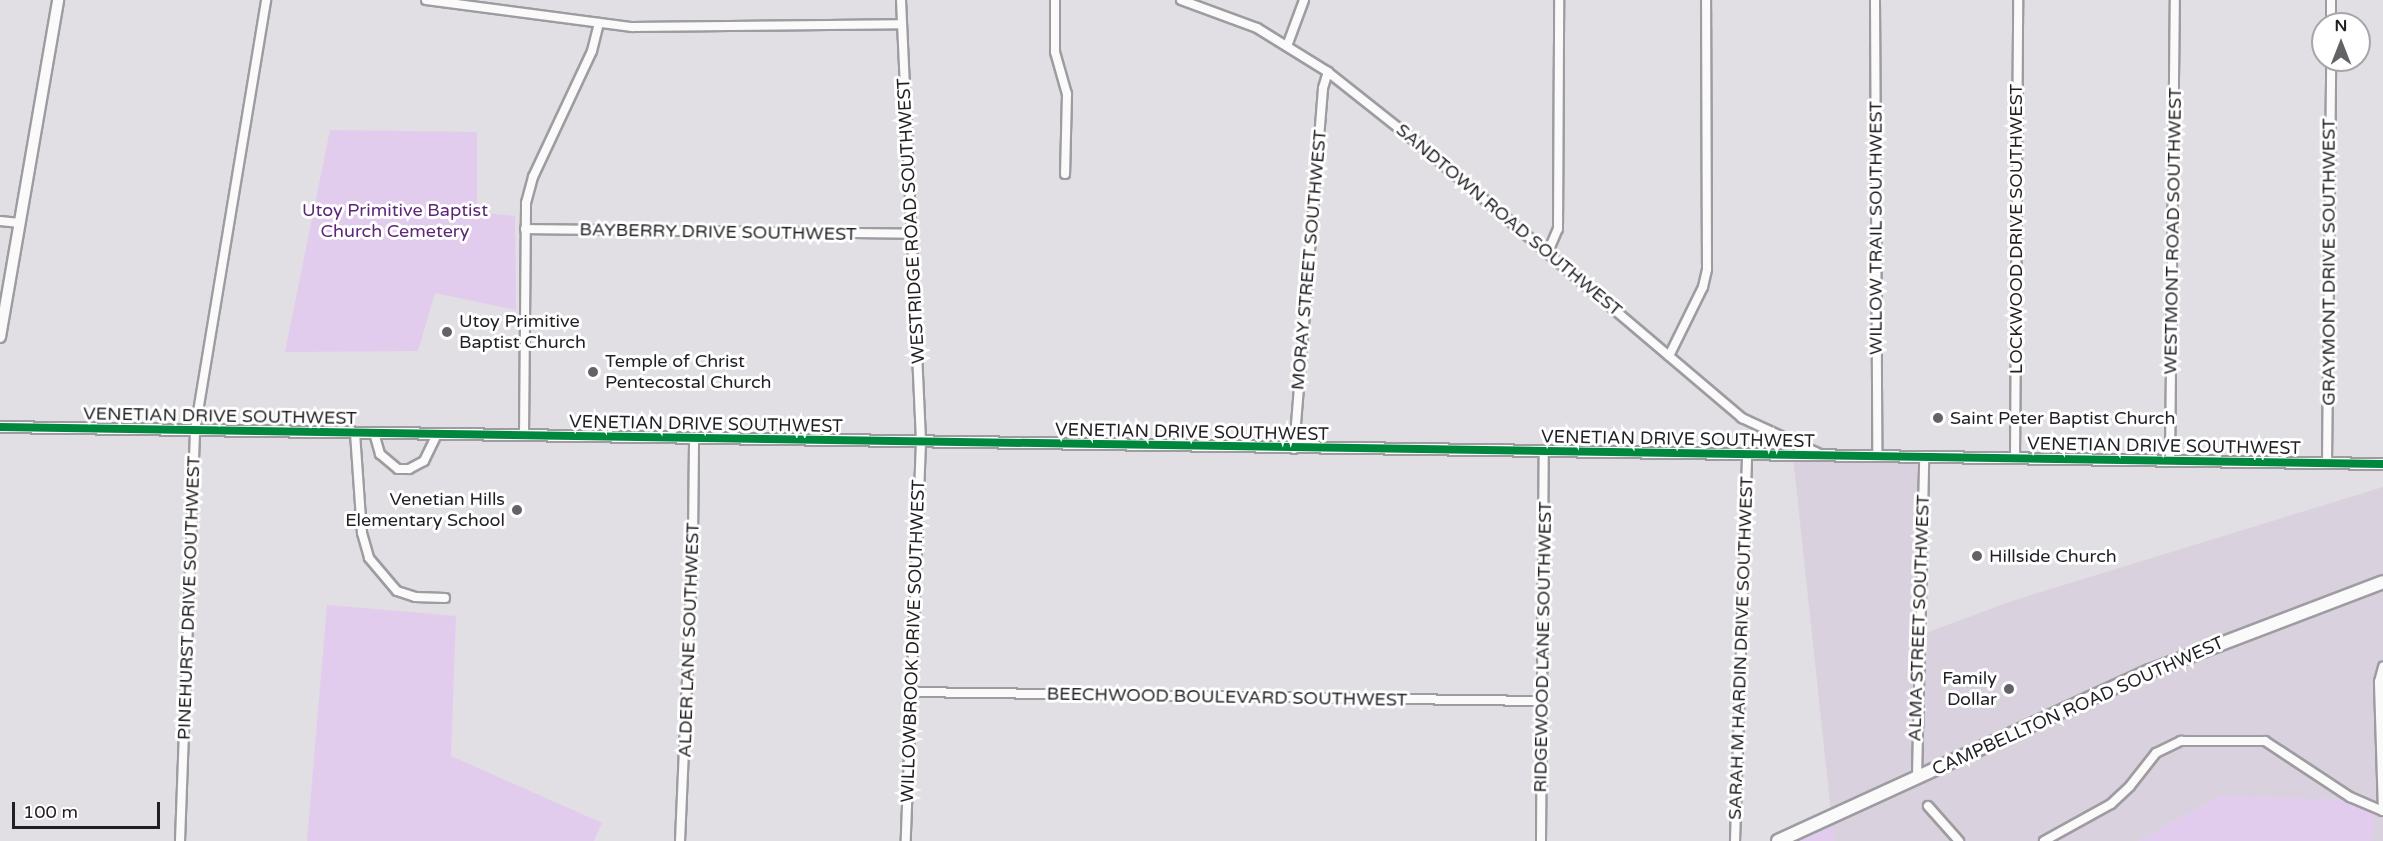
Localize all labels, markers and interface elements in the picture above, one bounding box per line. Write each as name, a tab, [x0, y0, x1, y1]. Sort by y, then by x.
north arrow	[2311, 12, 2371, 72]
text: N	[2335, 16, 2347, 36]
street label: WESTRIDGE ROAD SOUTHWEST	[893, 78, 929, 364]
street label: LOCKWOOD DRIVE SOUTHWEST	[2005, 84, 2027, 374]
street label: WESTMONT ROAD SOUTHWEST	[2160, 87, 2186, 375]
street label: WILLOW TRAIL SOUTHWEST	[1865, 101, 1887, 355]
street label: GRAYMONT DRIVE SOUTHWEST	[2318, 118, 2340, 406]
street label: SANDTOWN ROAD SOUTHWEST	[1392, 119, 1626, 321]
street label: MORAY STREET SOUTHWEST	[1287, 129, 1331, 391]
park label: Utoy Primitive Baptist Church Cemetery	[302, 200, 488, 242]
street label: BAYBERRY DRIVE SOUTHWEST	[579, 219, 857, 245]
place label: Utoy Primitive Baptist Church	[459, 311, 586, 354]
marker: Utoy Primitive Baptist Church	[440, 325, 454, 339]
place label: Temple of Christ Pentecostal Church	[605, 351, 771, 394]
marker: Temple of Christ Pentecostal Church	[586, 365, 600, 379]
street label: VENETIAN DRIVE SOUTHWEST	[83, 403, 357, 429]
place label: Saint Peter Baptist Church	[1950, 407, 2175, 429]
street label: VENETIAN DRIVE SOUTHWEST	[569, 411, 843, 437]
marker: Saint Peter Baptist Church	[1931, 411, 1945, 425]
street label: VENETIAN DRIVE SOUTHWEST	[1055, 419, 1329, 445]
street label: VENETIAN DRIVE SOUTHWEST	[1541, 426, 1815, 452]
street label: VENETIAN DRIVE SOUTHWEST	[2027, 433, 2301, 459]
street label: PINEHURST DRIVE SOUTHWEST	[173, 456, 205, 740]
street label: SARAH M HARDIN DRIVE SOUTHWEST	[1724, 476, 1758, 820]
street label: WILLOWBROOK DRIVE SOUTHWEST	[897, 479, 929, 803]
place label: Venetian Hills Elementary School	[345, 489, 505, 532]
street label: ALMA STREET SOUTHWEST	[1904, 494, 1934, 742]
street label: RIDGEWOOD LANE SOUTHWEST	[1530, 501, 1556, 793]
marker: Venetian Hills Elementary School	[510, 503, 524, 517]
street label: ALDER LANE SOUTHWEST	[674, 522, 704, 758]
place label: Hillside Church	[1989, 545, 2117, 567]
marker: Hillside Church	[1970, 549, 1984, 563]
street label: CAMPBELLTON ROAD SOUTHWEST	[1929, 632, 2227, 780]
place label: Family Dollar	[1942, 668, 1997, 710]
marker: Family Dollar	[2002, 682, 2016, 696]
street label: BEECHWOOD BOULEVARD SOUTHWEST	[1046, 683, 1408, 711]
scale bar	[15, 790, 164, 828]
text: 100 m	[23, 801, 78, 823]

